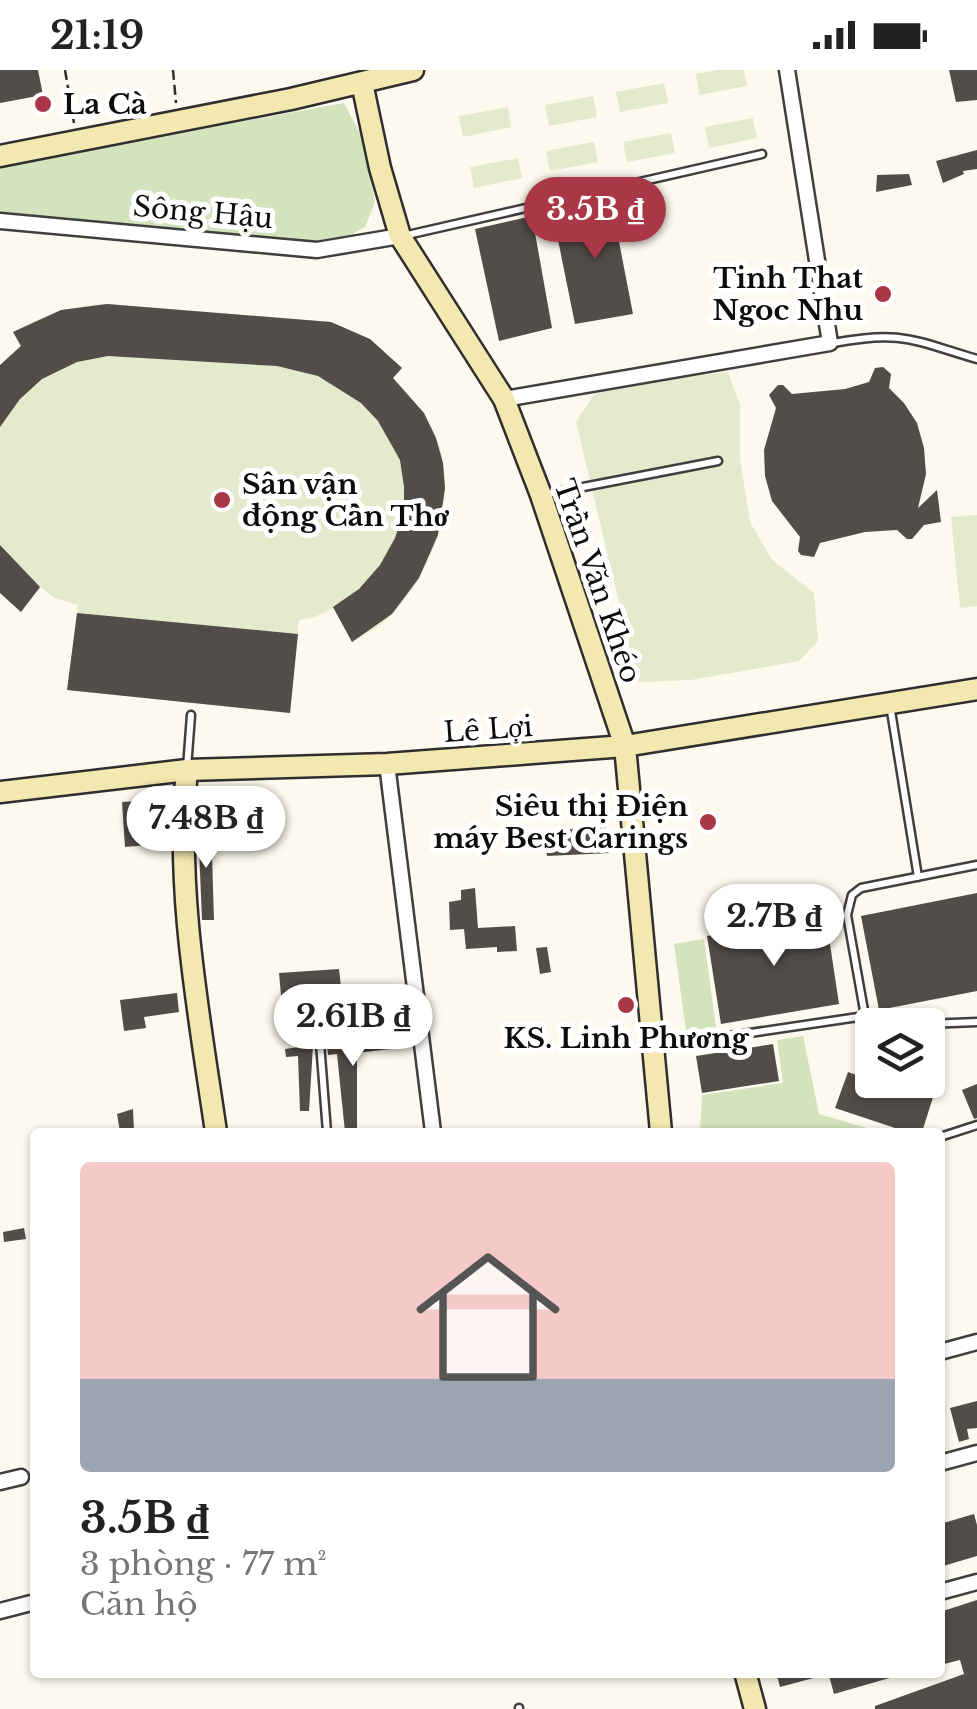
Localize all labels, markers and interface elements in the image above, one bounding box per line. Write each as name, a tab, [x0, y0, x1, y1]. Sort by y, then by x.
text: 21:19	[50, 12, 144, 59]
place label: La Cà	[63, 87, 147, 122]
marker: La Cà	[32, 93, 54, 115]
pin: 3.5B ₫	[514, 177, 676, 262]
street label: Sông Hậu	[132, 189, 275, 236]
text: 3.5B ₫	[546, 189, 644, 229]
place label: Tinh That Ngoc Nhu	[713, 261, 863, 328]
marker: Tinh That Ngoc Nhu	[872, 283, 894, 305]
place label: Sân vận động Cần Thơ	[242, 467, 450, 534]
street label: Trần Văn Khéo	[546, 475, 649, 688]
marker: Sân vận động Cần Thơ	[211, 489, 233, 511]
street label: Lê Lợi	[442, 709, 534, 750]
pin: 7.48B ₫	[114, 786, 298, 871]
place label: Siêu thị Điện máy Best Carings	[433, 789, 688, 856]
text: 7.48B ₫	[149, 798, 264, 838]
marker: Siêu thị Điện máy Best Carings	[697, 811, 719, 833]
pin: 2.7B ₫	[693, 884, 855, 969]
text: 2.7B ₫	[726, 896, 822, 936]
pin: 2.61B ₫	[261, 984, 445, 1069]
marker: KS. Linh Phương	[615, 994, 637, 1016]
text: 2.61B ₫	[296, 996, 410, 1036]
map controls	[855, 1008, 945, 1098]
button: layers	[855, 1008, 945, 1098]
place label: KS. Linh Phương	[503, 1021, 749, 1056]
icon: home	[398, 1227, 578, 1407]
text: 3.5B ₫	[80, 1492, 209, 1544]
text: 3 phòng · 77 m²	[80, 1544, 327, 1584]
text: Căn hộ	[80, 1584, 198, 1624]

